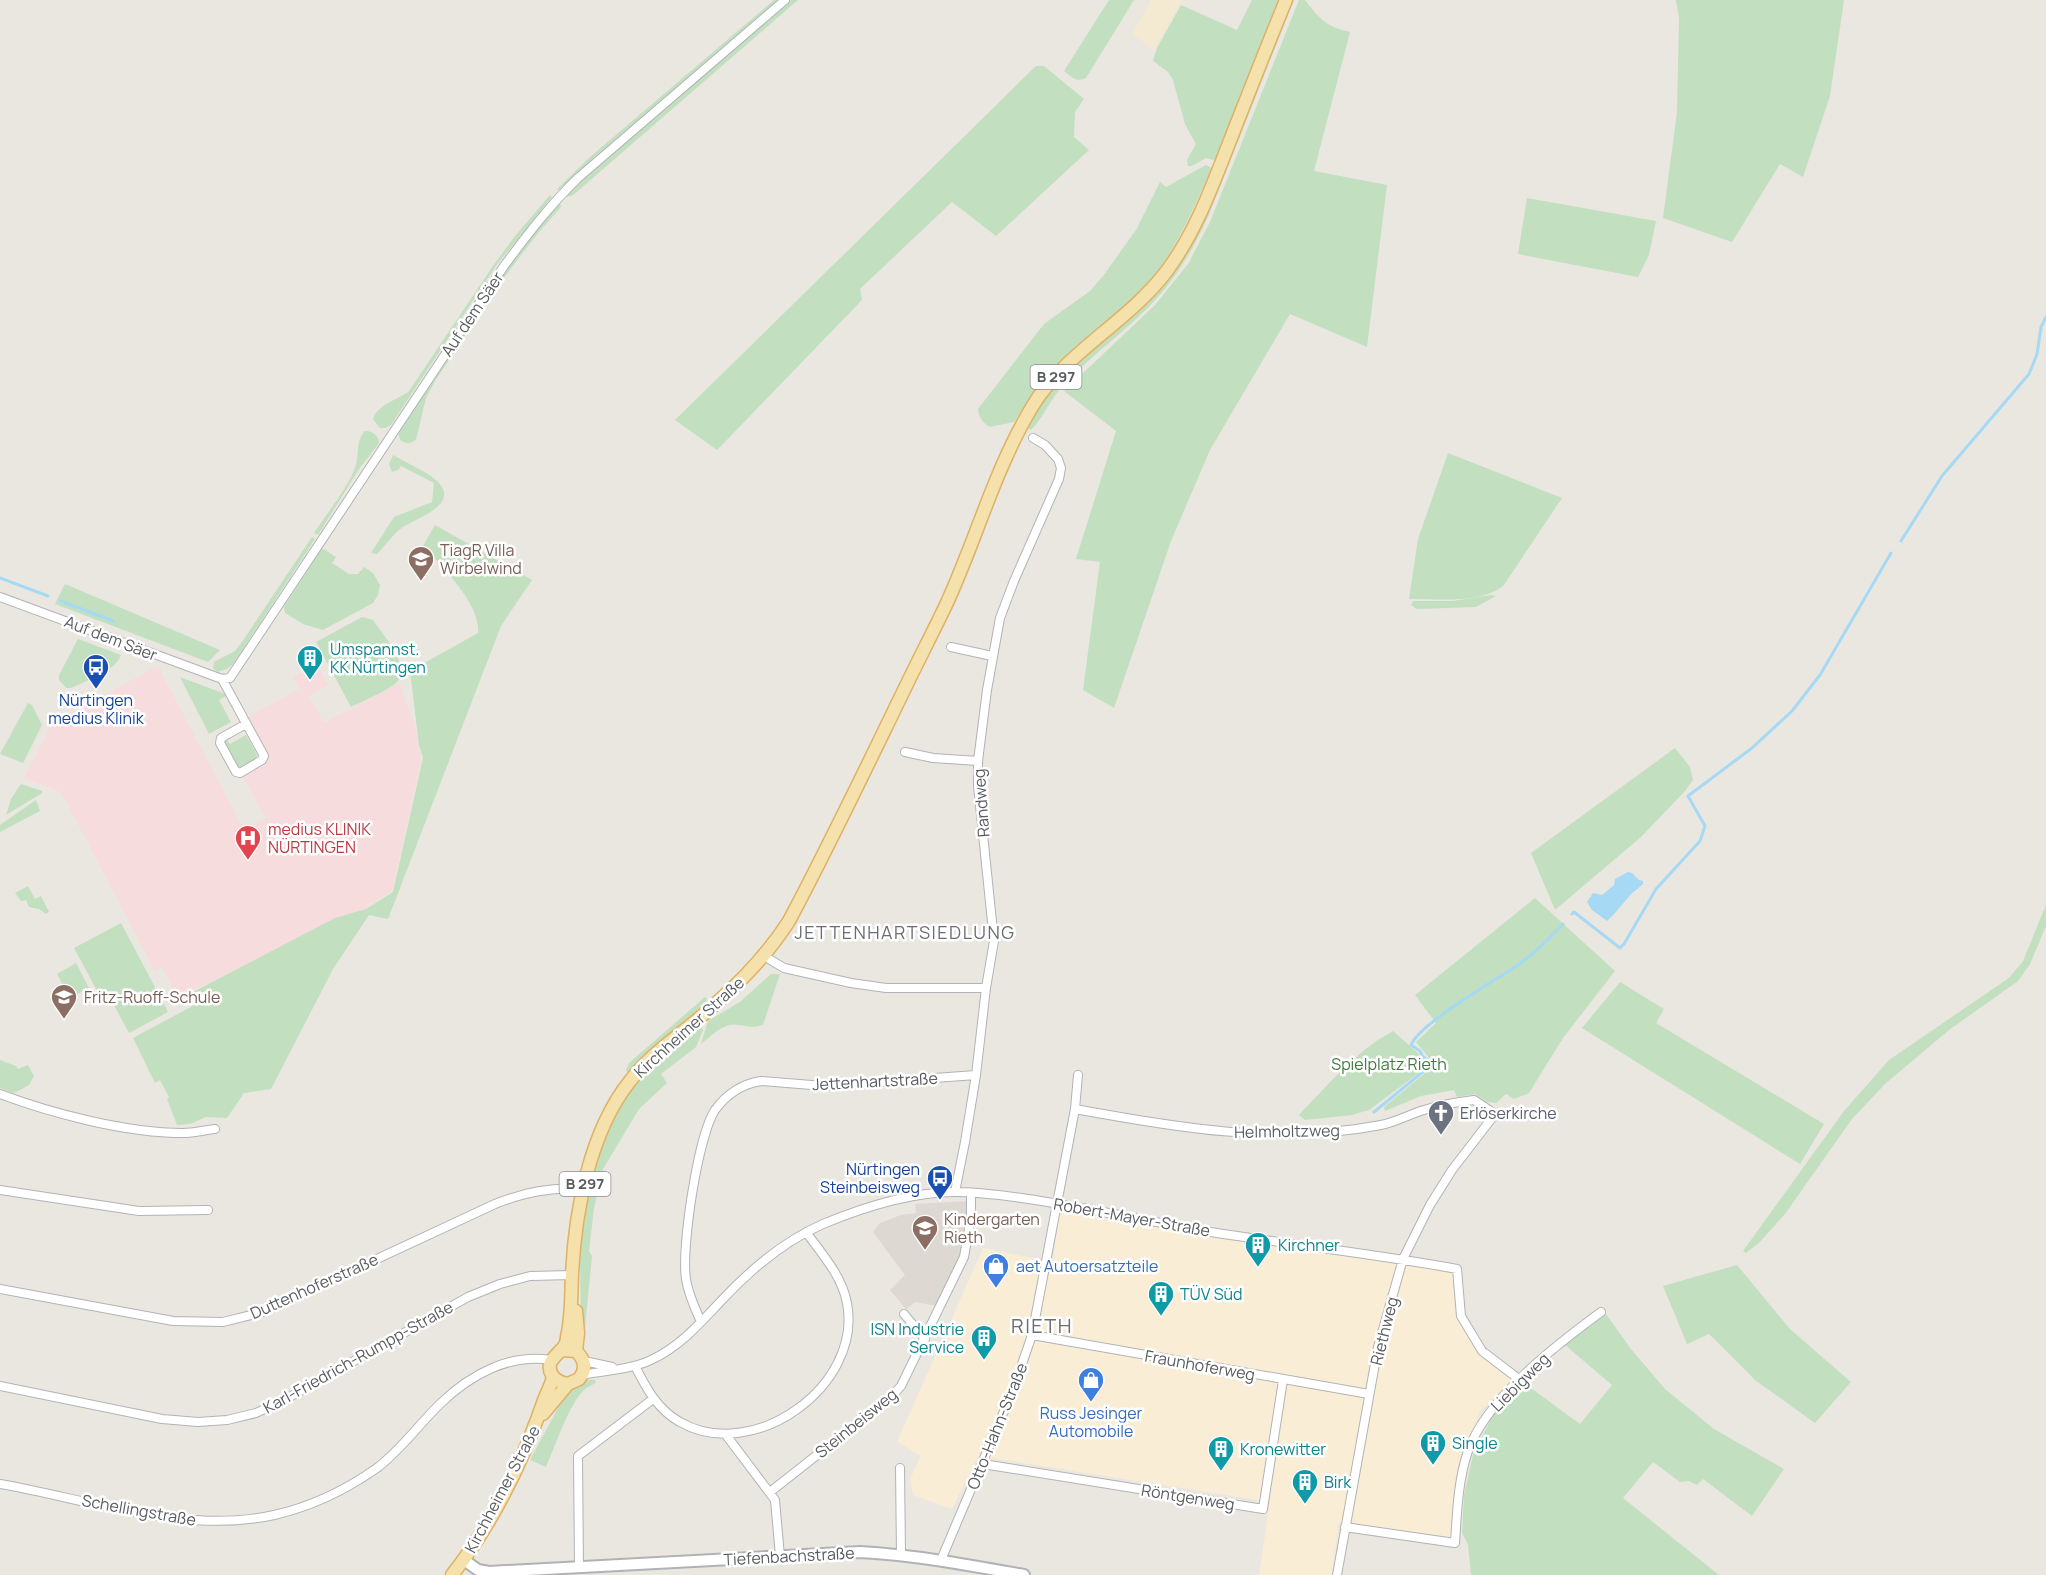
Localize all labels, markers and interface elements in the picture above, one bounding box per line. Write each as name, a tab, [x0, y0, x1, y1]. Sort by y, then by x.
street label: Auf dem Säer	[436, 267, 509, 361]
road number: B 297	[1030, 365, 1082, 389]
place label: TiagR Villa Wirbelwind	[440, 539, 522, 579]
school or university icon: TiagR Villa Wirbelwind	[406, 544, 436, 582]
street label: Auf dem Säer	[61, 610, 161, 666]
place label: Umspannst. KK Nürtingen	[330, 638, 426, 678]
building icon: Umspannst. KK Nürtingen	[295, 643, 325, 681]
bus stop icon: Nürtingen medius Klinik	[81, 652, 111, 690]
place label: Nürtingen medius Klinik	[48, 689, 145, 729]
street label: Randweg	[968, 768, 994, 838]
place label: medius KLINIK NÜRTINGEN	[268, 818, 371, 858]
hospital icon: medius KLINIK NÜRTINGEN	[233, 823, 263, 861]
district label: JETTENHARTSIEDLUNG	[794, 920, 1016, 944]
street label: Kirchheimer Straße	[629, 972, 749, 1082]
school or university icon: Fritz-Ruoff-Schule	[49, 982, 79, 1020]
place label: Fritz-Ruoff-Schule	[84, 986, 220, 1008]
park label: Spielplatz Rieth	[1331, 1053, 1447, 1075]
street label: Jettenhartstraße	[812, 1067, 938, 1095]
church icon: Erlöserkirche	[1426, 1098, 1456, 1136]
place label: Erlöserkirche	[1460, 1102, 1557, 1124]
street label: Helmholtzweg	[1234, 1119, 1340, 1143]
place label: Nürtingen Steinbeisweg	[820, 1158, 920, 1198]
bus stop icon: Nürtingen Steinbeisweg	[925, 1163, 955, 1201]
road number: B 297	[560, 1172, 610, 1196]
street label: Robert-Mayer-Straße	[1052, 1192, 1212, 1242]
place label: Kindergarten Rieth	[944, 1208, 1040, 1248]
school or university icon: Kindergarten Rieth	[910, 1213, 940, 1251]
building icon: Kirchner	[1243, 1230, 1273, 1268]
place label: Kirchner	[1278, 1234, 1340, 1256]
street label: Duttenhoferstraße	[247, 1248, 381, 1324]
shop icon: aet Autoersatzteile	[981, 1251, 1011, 1289]
place label: aet Autoersatzteile	[1016, 1255, 1158, 1277]
building icon: TÜV Süd	[1146, 1279, 1176, 1317]
place label: TÜV Süd	[1180, 1283, 1242, 1305]
street label: Riethweg	[1365, 1294, 1403, 1368]
street label: Karl-Friedrich-Rumpp-Straße	[259, 1296, 457, 1418]
district label: RIETH	[1011, 1312, 1073, 1339]
place label: ISN Industrie Service	[870, 1318, 964, 1358]
building icon: ISN Industrie Service	[969, 1323, 999, 1361]
street label: Fraunhoferweg	[1143, 1344, 1257, 1386]
street label: Liebigweg	[1486, 1348, 1554, 1416]
street label: Otto-Hahn-Straße	[962, 1359, 1032, 1493]
shop icon: Russ Jesinger Automobile	[1076, 1365, 1106, 1403]
street label: Steinbeisweg	[810, 1383, 902, 1463]
place label: Russ Jesinger Automobile	[1040, 1402, 1143, 1442]
street label: Kirchheimer Straße	[459, 1422, 545, 1556]
building icon: Single	[1418, 1428, 1448, 1466]
place label: Single	[1452, 1432, 1498, 1454]
building icon: Kronewitter	[1206, 1434, 1236, 1472]
place label: Kronewitter	[1240, 1438, 1326, 1460]
building icon: Birk	[1290, 1467, 1320, 1505]
place label: Birk	[1324, 1471, 1352, 1493]
street label: Röntgenweg	[1140, 1479, 1236, 1515]
street label: Schellingstraße	[80, 1489, 198, 1531]
street label: Tiefenbachstraße	[723, 1542, 855, 1570]

